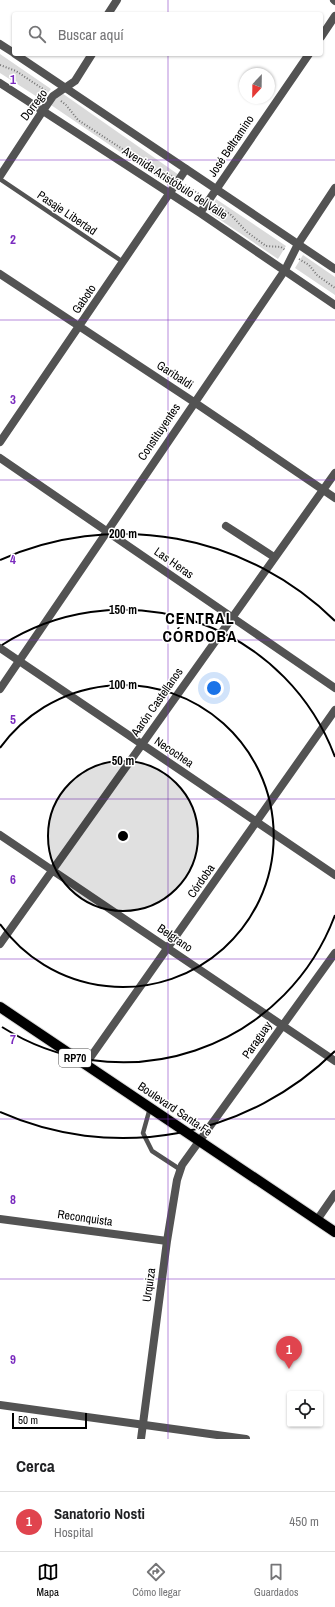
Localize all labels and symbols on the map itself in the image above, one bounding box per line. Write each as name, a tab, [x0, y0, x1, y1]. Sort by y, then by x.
north arrow	[239, 68, 275, 104]
text: 1	[10, 71, 16, 88]
street label: Dorrego	[17, 86, 51, 124]
street label: José Beltramino	[204, 112, 258, 180]
street label: Avenida Aristóbulo del Valle	[119, 142, 231, 223]
street label: Pasaje Libertad	[34, 187, 100, 239]
text: 2	[10, 231, 16, 248]
street label: Gaboto	[68, 281, 100, 317]
street label: Garibaldi	[154, 357, 196, 393]
text: 3	[10, 391, 16, 408]
street label: Constituyentes	[134, 400, 184, 464]
text: 200 m	[109, 526, 137, 542]
street label: Las Heras	[151, 544, 197, 582]
text: 4	[10, 551, 16, 568]
text: 150 m	[109, 602, 137, 618]
district label: CENTRAL CÓRDOBA	[163, 607, 237, 647]
street label: Aarón Castellanos	[127, 664, 187, 740]
text: 100 m	[109, 677, 137, 693]
your location	[204, 678, 224, 698]
text: 5	[10, 711, 16, 728]
street label: Necochea	[151, 733, 197, 771]
text: 50 m	[112, 753, 134, 769]
centre of rings	[116, 829, 130, 843]
street label: Córdoba	[184, 861, 219, 901]
text: 6	[10, 871, 16, 888]
street label: Belgrano	[154, 920, 196, 956]
street label: Paraguay	[238, 1018, 276, 1062]
text: 7	[10, 1031, 16, 1048]
road number: RP70	[59, 1049, 91, 1067]
street label: Boulevard Santa Fe	[135, 1078, 215, 1140]
text: 8	[10, 1191, 16, 1208]
street label: Reconquista	[57, 1206, 114, 1230]
street label: Urquiza	[139, 1266, 159, 1303]
pin: 1	[276, 1336, 302, 1369]
text: 9	[10, 1351, 16, 1368]
scale bar	[12, 1411, 87, 1430]

